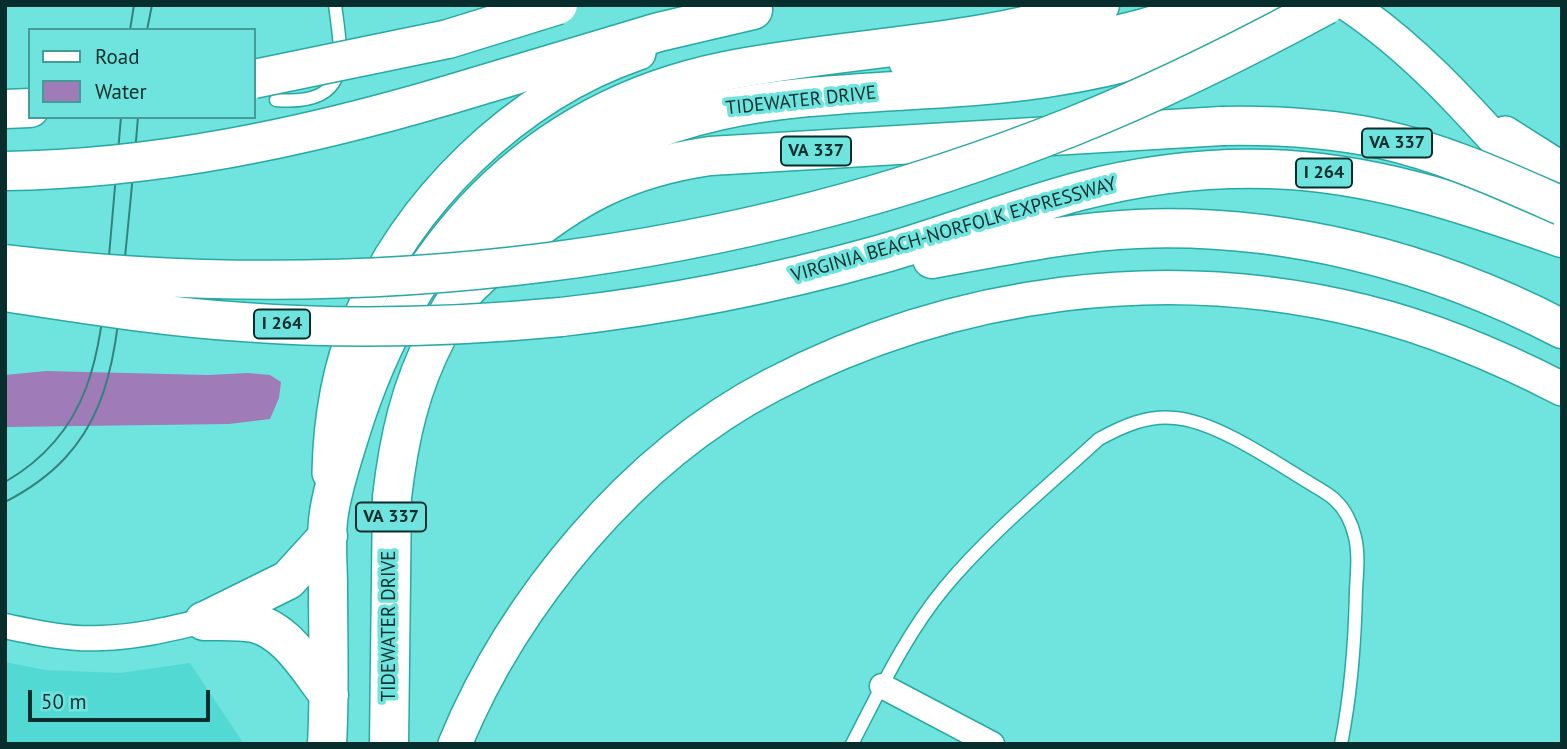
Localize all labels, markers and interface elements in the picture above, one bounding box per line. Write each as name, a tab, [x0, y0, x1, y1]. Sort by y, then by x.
legend	[28, 28, 256, 119]
text: Road	[95, 43, 139, 70]
text: Water	[95, 78, 147, 105]
street label: TIDEWATER DRIVE	[725, 82, 877, 120]
road number: VA 337	[1362, 128, 1432, 158]
road number: VA 337	[781, 136, 851, 166]
road number: I 264	[1296, 158, 1352, 188]
street label: VIRGINIA BEACH-NORFOLK EXPRESSWAY	[789, 173, 1119, 287]
road number: I 264	[254, 310, 310, 338]
road number: VA 337	[356, 503, 426, 532]
street label: TIDEWATER DRIVE	[379, 550, 401, 702]
scale bar	[32, 676, 214, 720]
text: 50 m	[41, 688, 87, 715]

